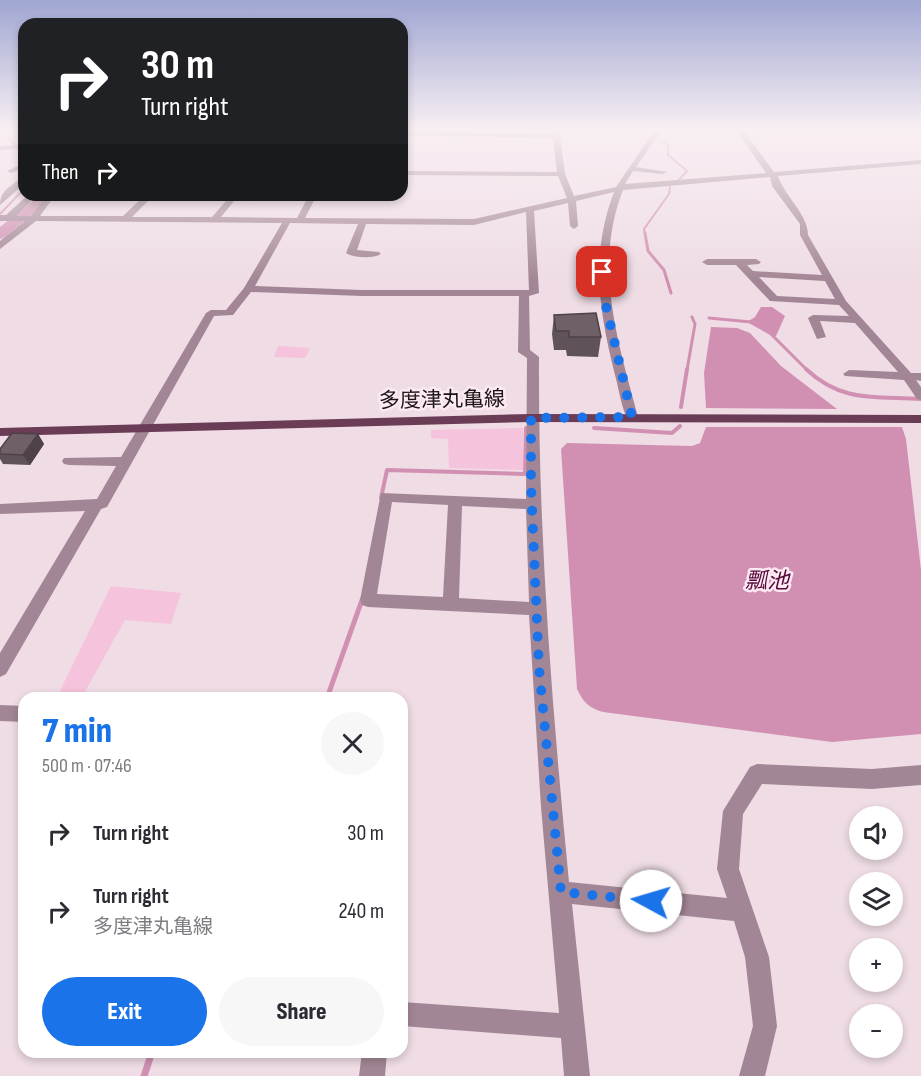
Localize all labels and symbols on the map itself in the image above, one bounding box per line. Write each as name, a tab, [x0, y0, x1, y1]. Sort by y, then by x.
pin	[576, 246, 627, 297]
street label: 多度津丸亀線	[379, 386, 505, 414]
water label: 瓢池	[745, 568, 791, 595]
position arrow	[619, 869, 683, 933]

